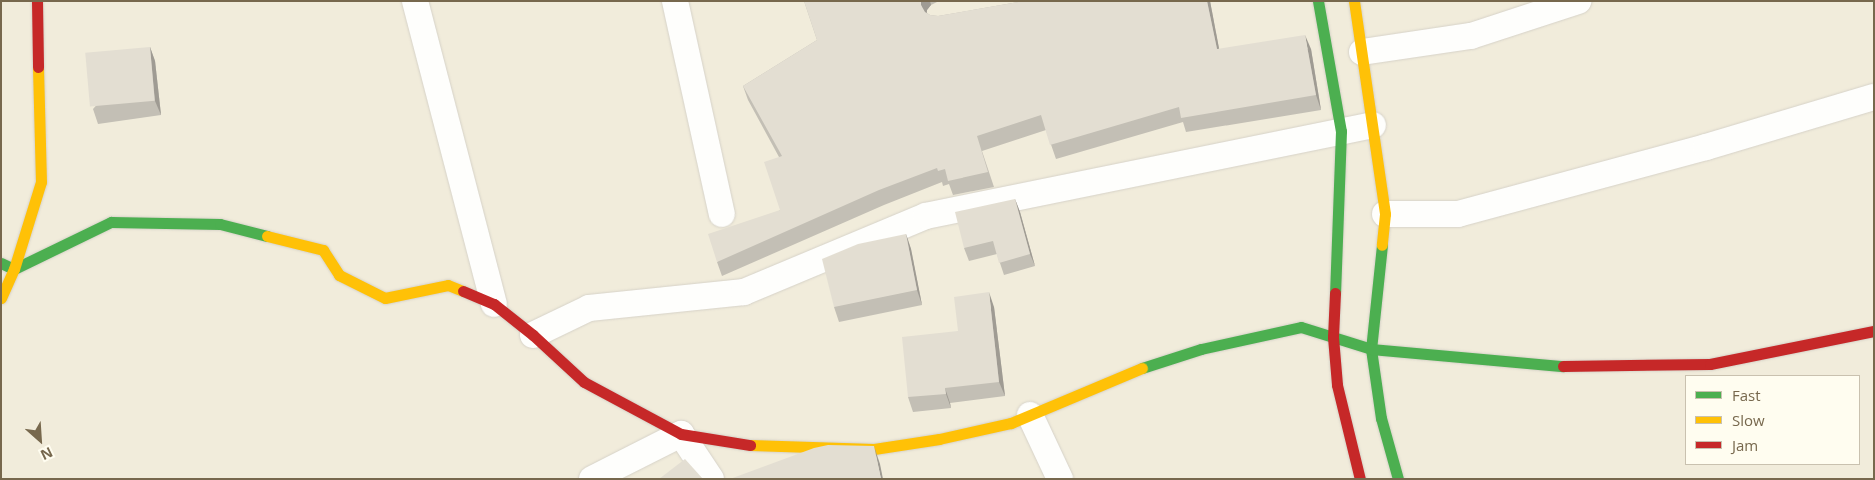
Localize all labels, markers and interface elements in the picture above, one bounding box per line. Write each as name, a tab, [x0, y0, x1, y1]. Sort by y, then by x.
legend	[1685, 375, 1860, 465]
text: Fast	[1732, 385, 1761, 405]
text: Slow	[1732, 410, 1765, 430]
north arrow	[15, 415, 65, 465]
text: Jam	[1732, 435, 1758, 455]
text: N	[38, 443, 56, 465]

